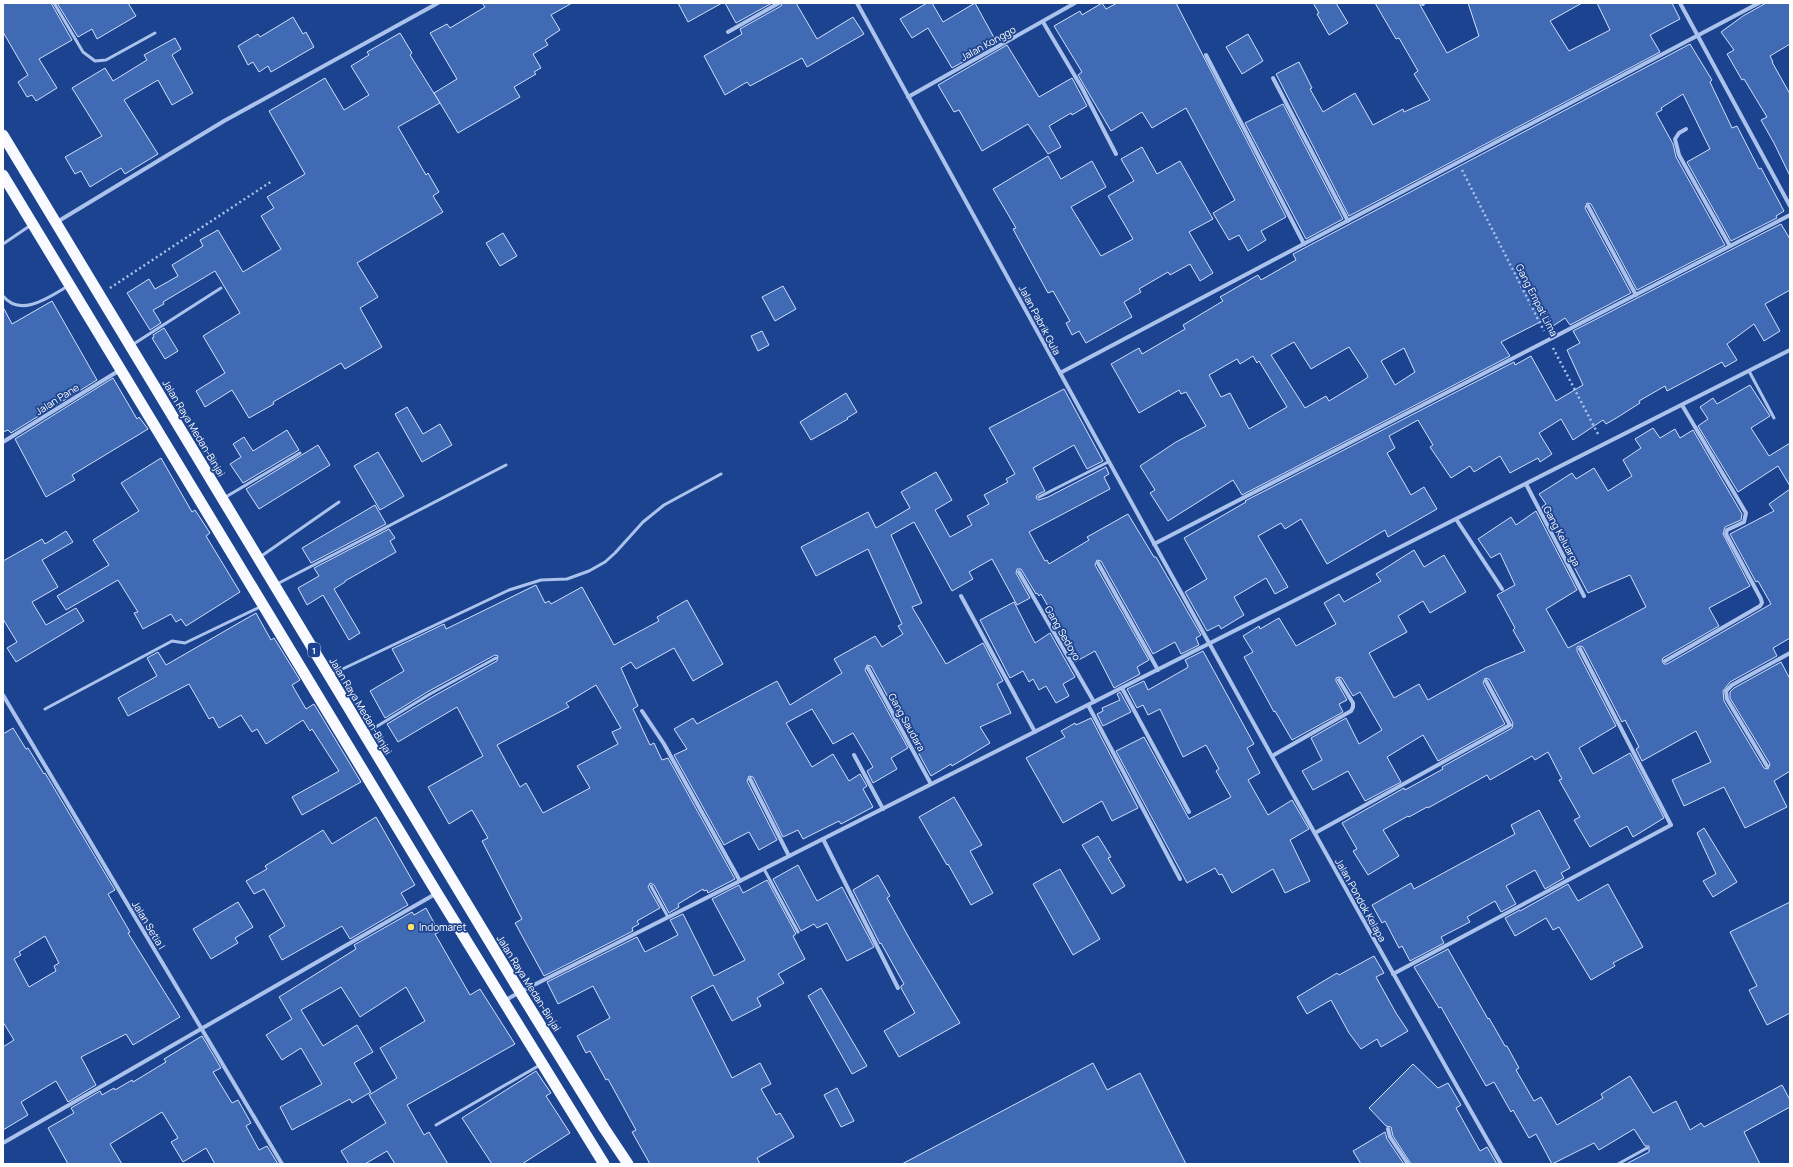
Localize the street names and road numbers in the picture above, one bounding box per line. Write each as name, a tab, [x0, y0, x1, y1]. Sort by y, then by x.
street label: Jalan Konggo	[958, 22, 1018, 64]
street label: Gang Empat Lima	[1513, 261, 1561, 339]
street label: Jalan Pabrik Gula	[1016, 283, 1064, 357]
street label: Jalan Raya Medan-Binjai	[159, 377, 229, 479]
street label: Jalan Pane	[32, 380, 82, 418]
street label: Gang Keluarga	[1540, 503, 1584, 569]
street label: Gang Sedoyo	[1042, 603, 1084, 663]
road number: 1	[308, 643, 320, 657]
street label: Jalan Raya Medan-Binjai	[326, 655, 396, 757]
street label: Gang Saudara	[885, 690, 929, 754]
street label: Jalan Pondok Kelapa	[1332, 856, 1390, 944]
street label: Jalan Setia I	[129, 898, 169, 952]
street label: Jalan Raya Medan-Binjai	[494, 932, 564, 1034]

